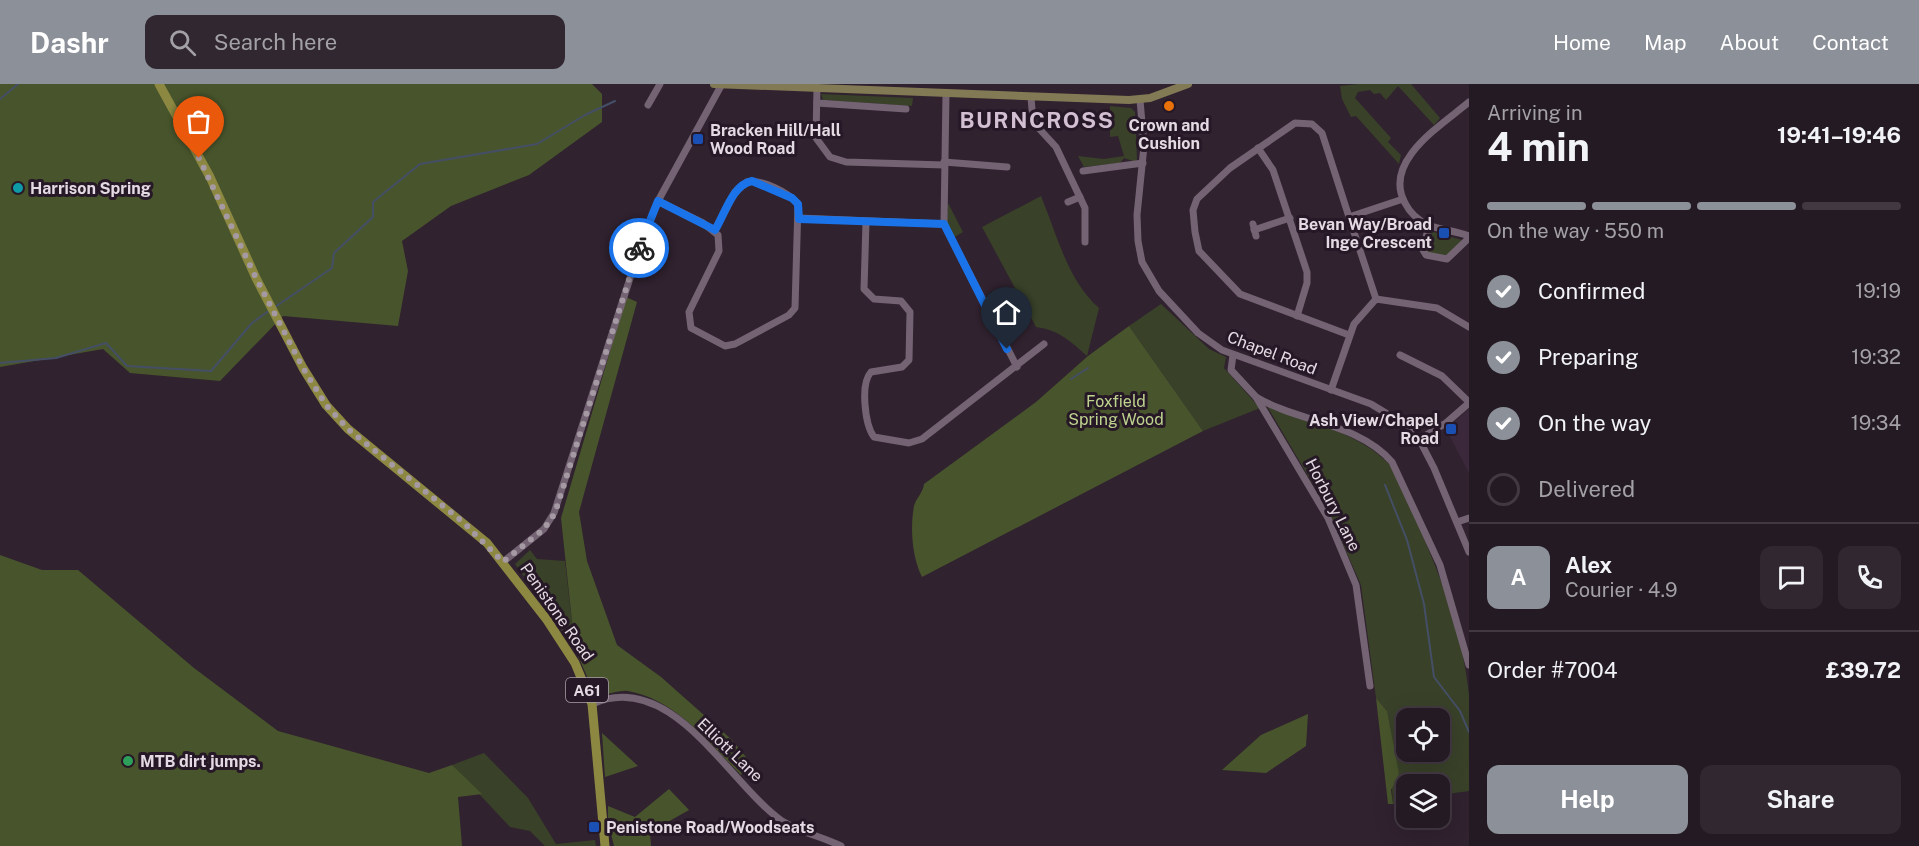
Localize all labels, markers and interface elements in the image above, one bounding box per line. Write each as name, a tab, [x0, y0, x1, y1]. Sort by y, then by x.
search box	[145, 15, 565, 69]
text: Dashr	[30, 26, 109, 59]
icon: search	[166, 26, 199, 59]
text: Search here	[214, 29, 337, 55]
text: Home	[1553, 30, 1611, 55]
text: Map	[1644, 30, 1687, 55]
text: About	[1720, 30, 1779, 55]
text: Contact	[1812, 30, 1889, 55]
pin	[173, 96, 224, 158]
marker: Crown and Cushion	[1162, 99, 1176, 113]
text: Arriving in	[1487, 101, 1582, 125]
icon: bag	[182, 105, 215, 138]
district label: BURNCROSS	[959, 107, 1115, 133]
place label: Crown and Cushion	[1128, 116, 1210, 153]
place label: Bracken Hill/Hall Wood Road	[710, 121, 841, 158]
text: 19:41–19:46	[1777, 122, 1901, 148]
text: 4 min	[1487, 124, 1590, 170]
marker: Bracken Hill/Hall Wood Road	[691, 132, 705, 146]
place label: Harrison Spring	[30, 179, 151, 198]
marker: Harrison Spring	[11, 181, 25, 195]
place label: Bevan Way/Broad Inge Crescent	[1298, 215, 1432, 252]
courier	[609, 218, 669, 278]
text: On the way · 550 m	[1487, 219, 1664, 243]
marker: Bevan Way/Broad Inge Crescent	[1437, 226, 1451, 240]
icon: bike	[623, 232, 656, 265]
icon: check	[1487, 275, 1520, 308]
text: Confirmed	[1538, 278, 1645, 304]
text: 19:19	[1855, 279, 1901, 303]
pin	[981, 287, 1032, 349]
icon: home	[990, 296, 1023, 329]
street label: Chapel Road	[1225, 327, 1319, 379]
icon: check	[1487, 341, 1520, 374]
text: Preparing	[1538, 344, 1639, 370]
text: 19:32	[1851, 345, 1901, 369]
park label: Foxfield Spring Wood	[1068, 392, 1164, 429]
icon: check	[1487, 407, 1520, 440]
text: On the way	[1538, 410, 1651, 436]
place label: Ash View/Chapel Road	[1309, 411, 1439, 448]
text: 19:34	[1851, 411, 1901, 435]
marker: Ash View/Chapel Road	[1444, 422, 1458, 436]
street label: Horbury Lane	[1302, 456, 1364, 554]
text: Delivered	[1538, 476, 1635, 502]
button: chat	[1760, 546, 1823, 609]
button: phone	[1838, 546, 1901, 609]
text: Alex	[1565, 552, 1612, 578]
street label: Penistone Road	[516, 559, 598, 665]
text: A	[1511, 564, 1526, 590]
text: Courier · 4.9	[1565, 578, 1677, 602]
text: Order #7004	[1487, 657, 1618, 683]
text: £39.72	[1826, 657, 1901, 683]
road number: A61	[566, 678, 608, 702]
map controls	[1396, 708, 1450, 828]
button: locate	[1396, 708, 1450, 762]
street label: Elliott Lane	[693, 714, 767, 786]
place label: MTB dirt jumps.	[140, 752, 261, 771]
marker: MTB dirt jumps.	[121, 754, 135, 768]
button: Help	[1487, 765, 1688, 834]
button: Share	[1700, 765, 1901, 834]
button: layers	[1396, 774, 1450, 828]
place label: Penistone Road/Woodseats	[606, 818, 814, 837]
marker: Penistone Road/Woodseats	[587, 820, 601, 834]

